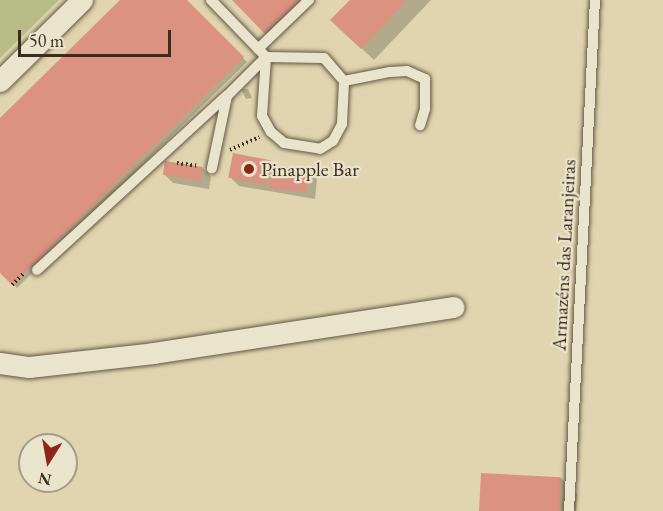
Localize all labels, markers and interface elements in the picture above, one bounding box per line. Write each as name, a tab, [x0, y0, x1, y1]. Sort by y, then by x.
scale bar	[21, 18, 174, 56]
text: 50 m	[29, 29, 64, 52]
place label: Pinapple Bar	[261, 157, 359, 181]
street label: Armazéns das Laranjeiras	[547, 159, 581, 351]
marker: Pinapple Bar	[242, 162, 256, 176]
north arrow	[18, 433, 78, 493]
text: N	[36, 468, 53, 491]

